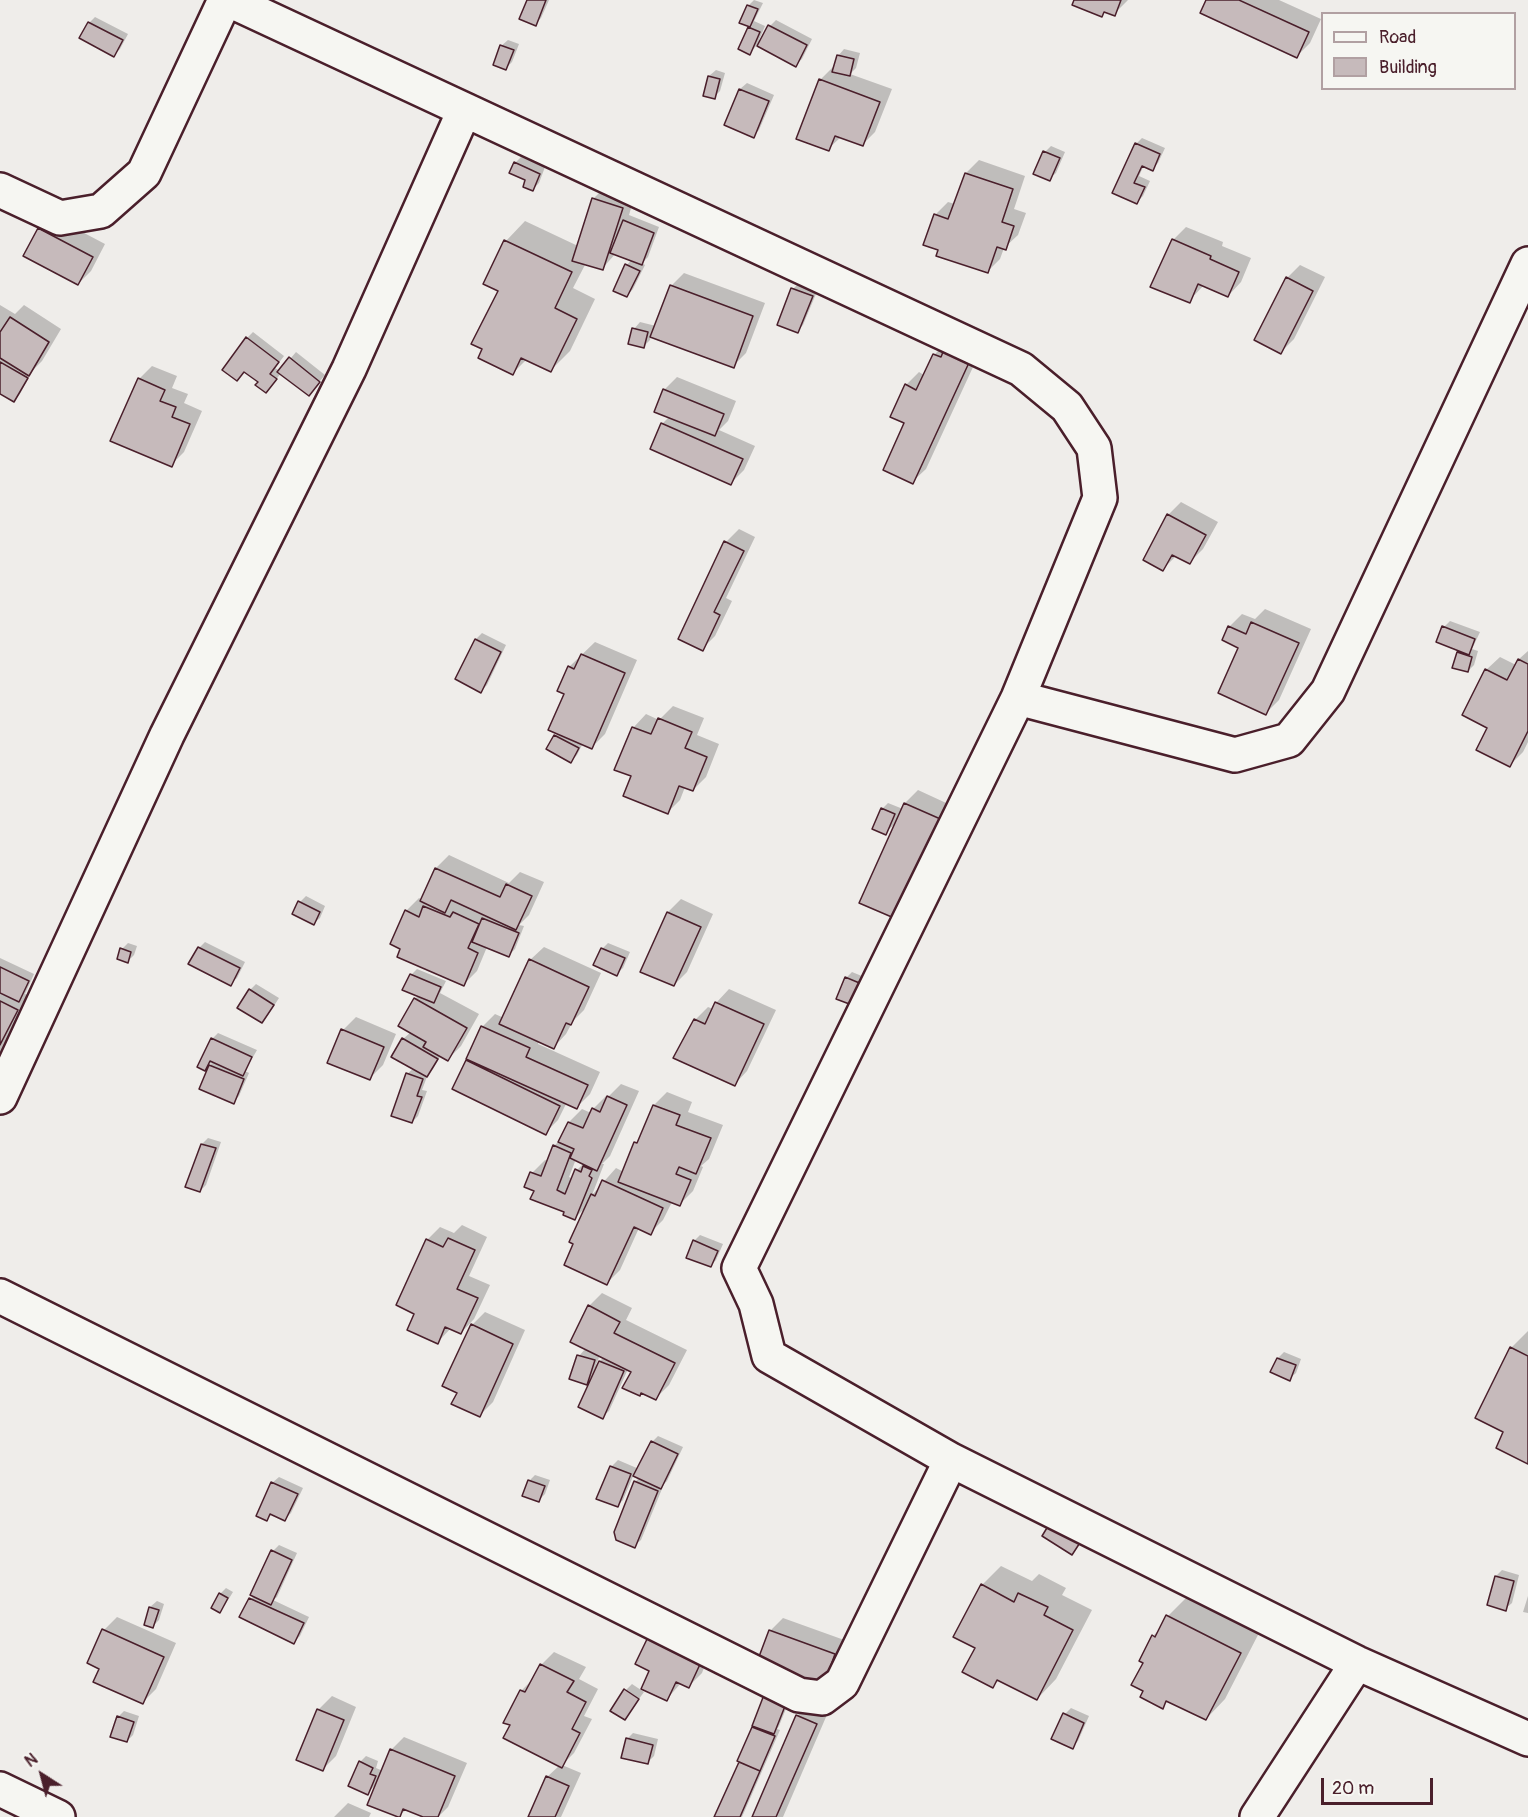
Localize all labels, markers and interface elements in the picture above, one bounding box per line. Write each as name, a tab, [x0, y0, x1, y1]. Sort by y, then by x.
legend	[1321, 12, 1516, 90]
text: Road	[1379, 26, 1416, 49]
text: Building	[1379, 56, 1437, 79]
north arrow	[12, 1745, 72, 1805]
text: N	[21, 1749, 42, 1772]
scale bar	[1324, 1766, 1436, 1804]
text: 20 m	[1332, 1777, 1374, 1800]

